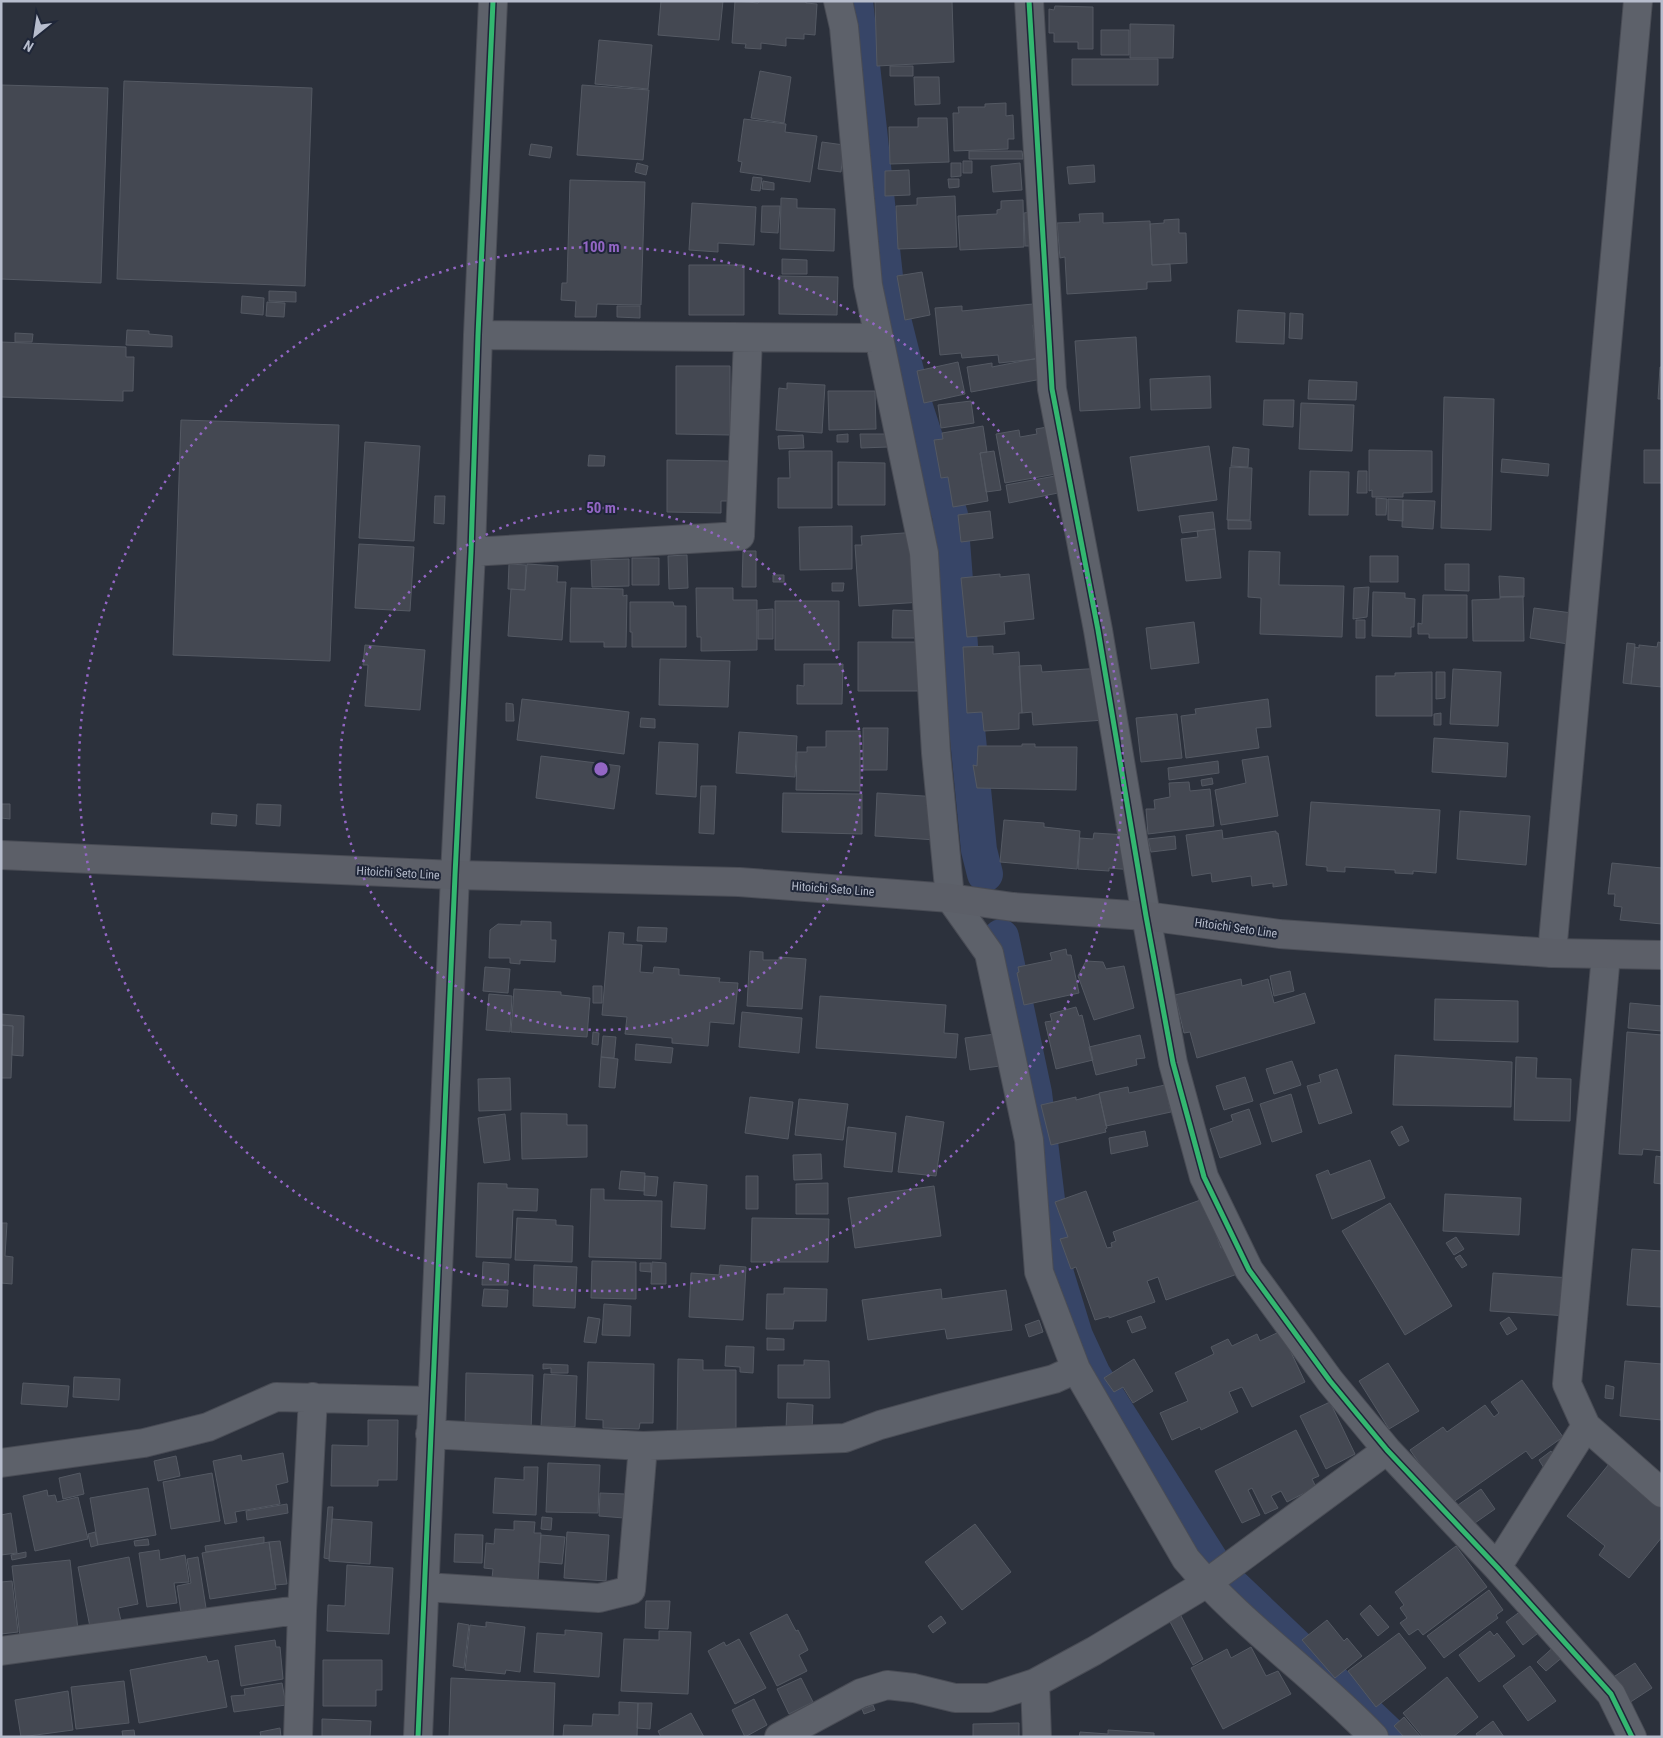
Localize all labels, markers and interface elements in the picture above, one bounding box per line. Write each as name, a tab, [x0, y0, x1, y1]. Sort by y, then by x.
north arrow	[10, 10, 60, 60]
text: N	[21, 37, 36, 55]
text: 100 m	[582, 238, 620, 256]
text: 50 m	[586, 499, 616, 517]
centre of rings	[592, 760, 610, 778]
street label: Hitoichi Seto Line	[356, 864, 440, 882]
street label: Hitoichi Seto Line	[791, 879, 875, 899]
street label: Hitoichi Seto Line	[1194, 915, 1279, 941]

